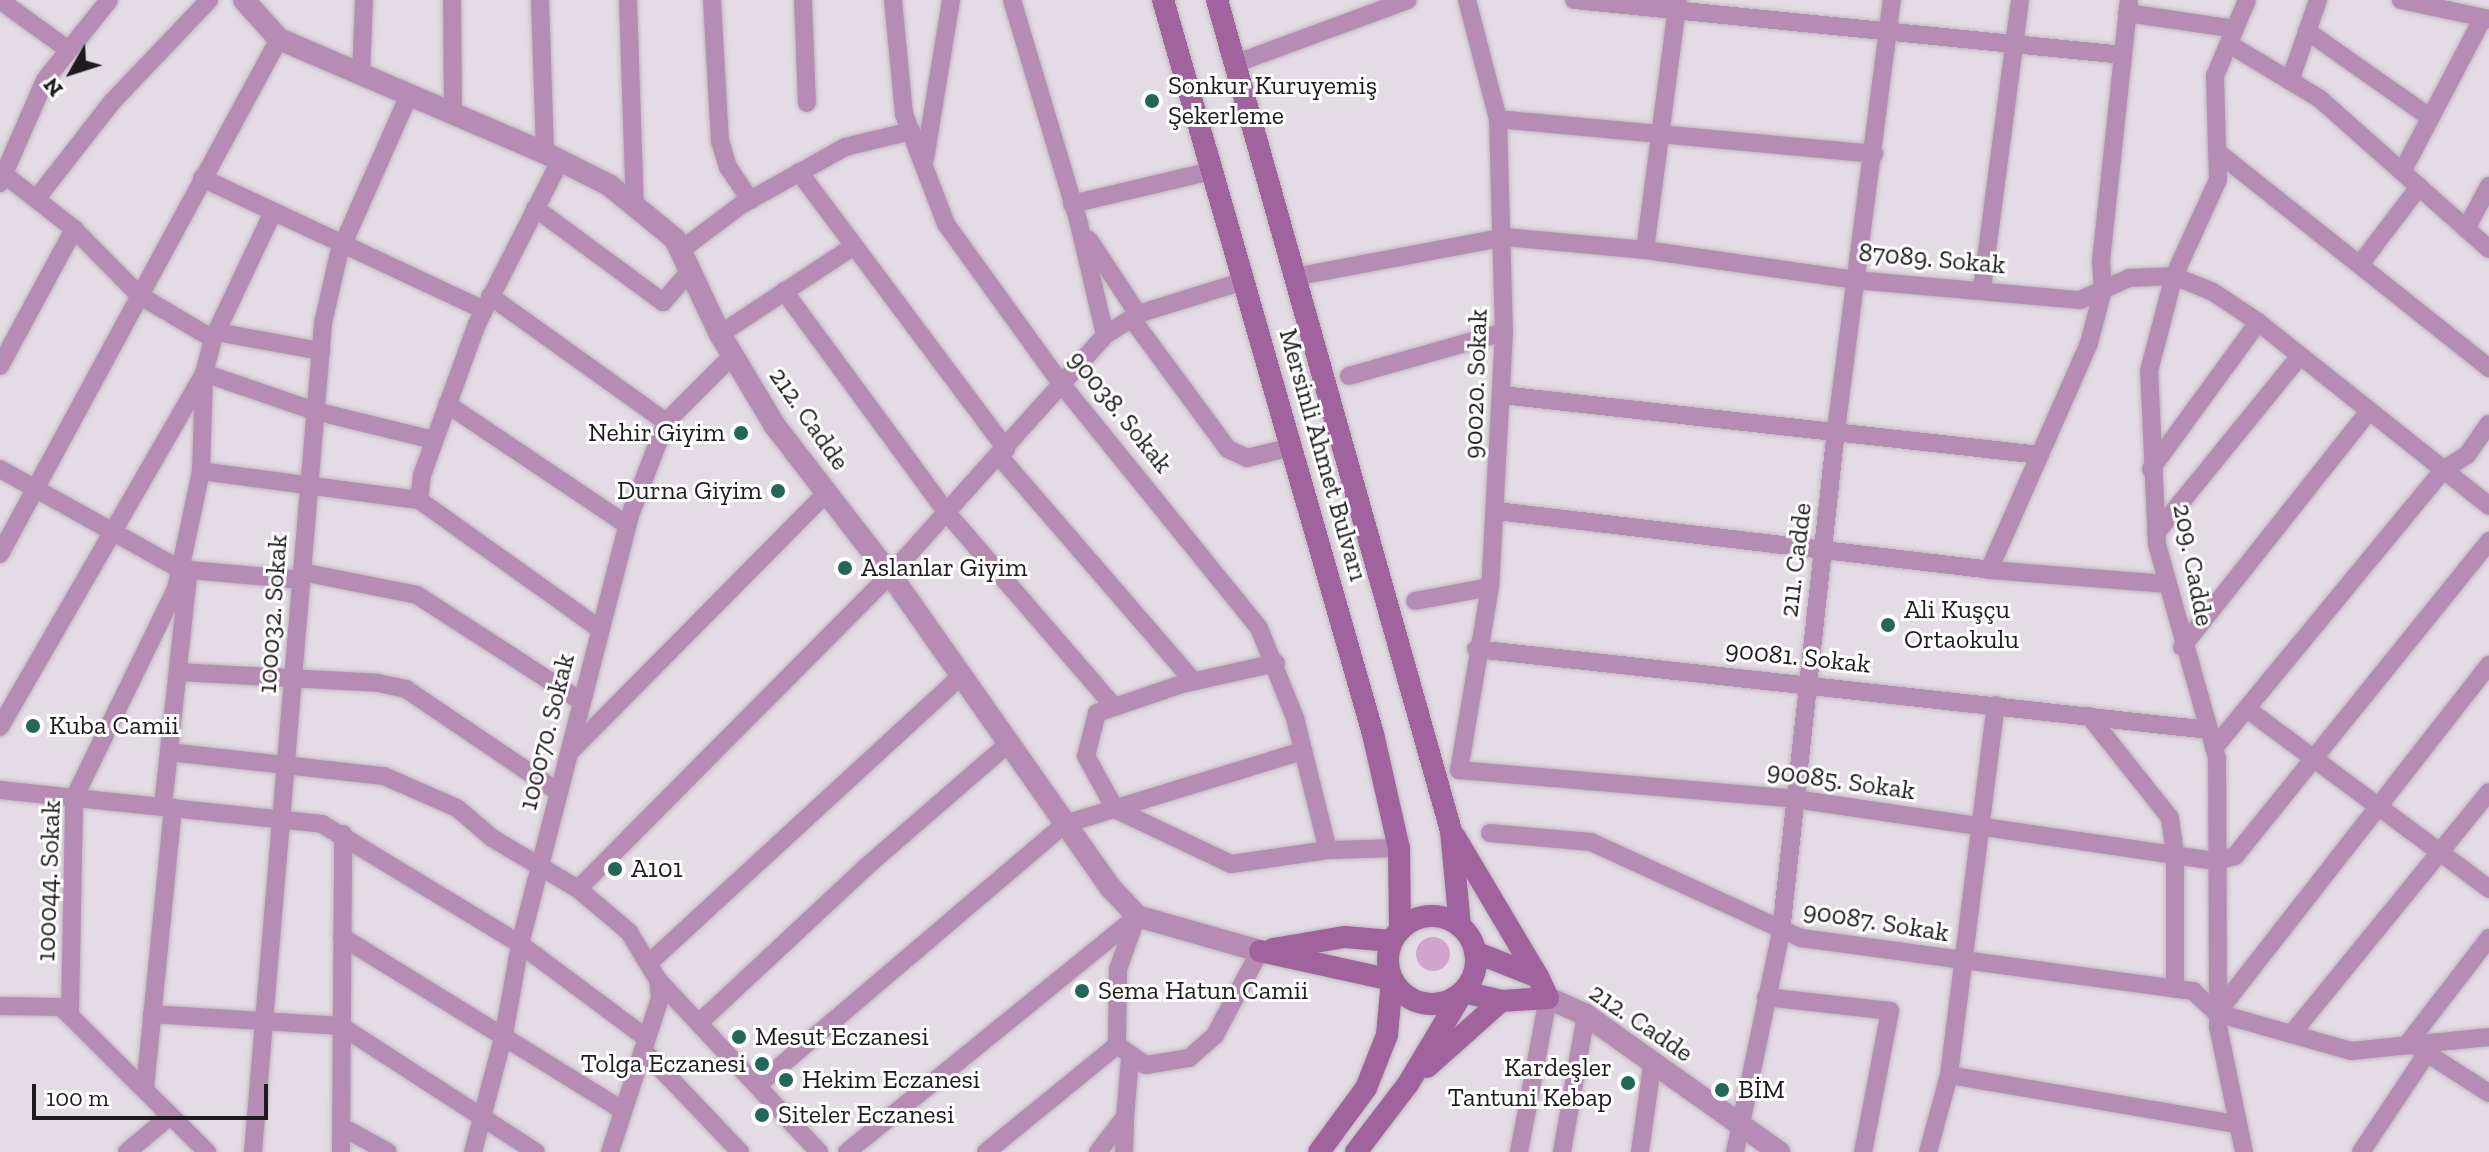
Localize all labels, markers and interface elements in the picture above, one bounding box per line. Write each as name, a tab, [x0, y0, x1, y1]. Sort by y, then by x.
north arrow	[32, 32, 112, 112]
place label: Sonkur Kuruyemiş Şekerleme	[1168, 70, 1377, 132]
text: N	[37, 72, 69, 102]
marker: Sonkur Kuruyemiş Şekerleme	[1143, 92, 1161, 110]
street label: 87089. Sokak	[1857, 237, 2007, 281]
street label: 90020. Sokak	[1458, 309, 1494, 459]
street label: Mersinli Ahmet Bulvarı	[1272, 325, 1374, 585]
street label: 90038. Sokak	[1061, 345, 1179, 479]
street label: 212. Cadde	[762, 362, 856, 476]
place label: Nehir Giyim	[588, 417, 725, 449]
marker: Nehir Giyim	[732, 424, 750, 442]
place label: Durna Giyim	[617, 475, 762, 507]
marker: Durna Giyim	[769, 482, 787, 500]
street label: 211. Cadde	[1774, 501, 1818, 619]
street label: 209. Cadde	[2166, 501, 2220, 629]
street label: 100032. Sokak	[252, 533, 294, 695]
place label: Aslanlar Giyim	[861, 552, 1028, 584]
marker: Aslanlar Giyim	[836, 559, 854, 577]
place label: Ali Kuşçu Ortaokulu	[1904, 594, 2019, 656]
marker: Ali Kuşçu Ortaokulu	[1879, 616, 1897, 634]
street label: 90081. Sokak	[1724, 634, 1872, 680]
street label: 100070. Sokak	[513, 651, 581, 813]
place label: Kuba Camii	[49, 710, 179, 742]
marker: Kuba Camii	[24, 717, 42, 735]
street label: 90085. Sokak	[1765, 755, 1917, 807]
street label: 100044. Sokak	[31, 800, 67, 962]
place label: A101	[631, 853, 683, 885]
marker: A101	[606, 860, 624, 878]
street label: 90087. Sokak	[1801, 895, 1951, 949]
place label: Sema Hatun Camii	[1098, 975, 1308, 1007]
street label: 212. Cadde	[1583, 977, 1699, 1069]
marker: Sema Hatun Camii	[1073, 982, 1091, 1000]
place label: Mesut Eczanesi	[755, 1021, 929, 1053]
marker: Mesut Eczanesi	[730, 1028, 748, 1046]
place label: Tolga Eczanesi	[581, 1048, 746, 1080]
place label: Kardeşler Tantuni Kebap	[1448, 1052, 1612, 1114]
marker: Tolga Eczanesi	[753, 1055, 771, 1073]
place label: Hekim Eczanesi	[802, 1064, 980, 1096]
scale bar	[36, 1068, 272, 1118]
marker: Hekim Eczanesi	[777, 1071, 795, 1089]
marker: Kardeşler Tantuni Kebap	[1619, 1074, 1637, 1092]
place label: BİM	[1738, 1074, 1785, 1106]
marker: BİM	[1713, 1081, 1731, 1099]
text: 100 m	[46, 1083, 109, 1112]
place label: Siteler Eczanesi	[778, 1099, 955, 1131]
marker: Siteler Eczanesi	[753, 1106, 771, 1124]

